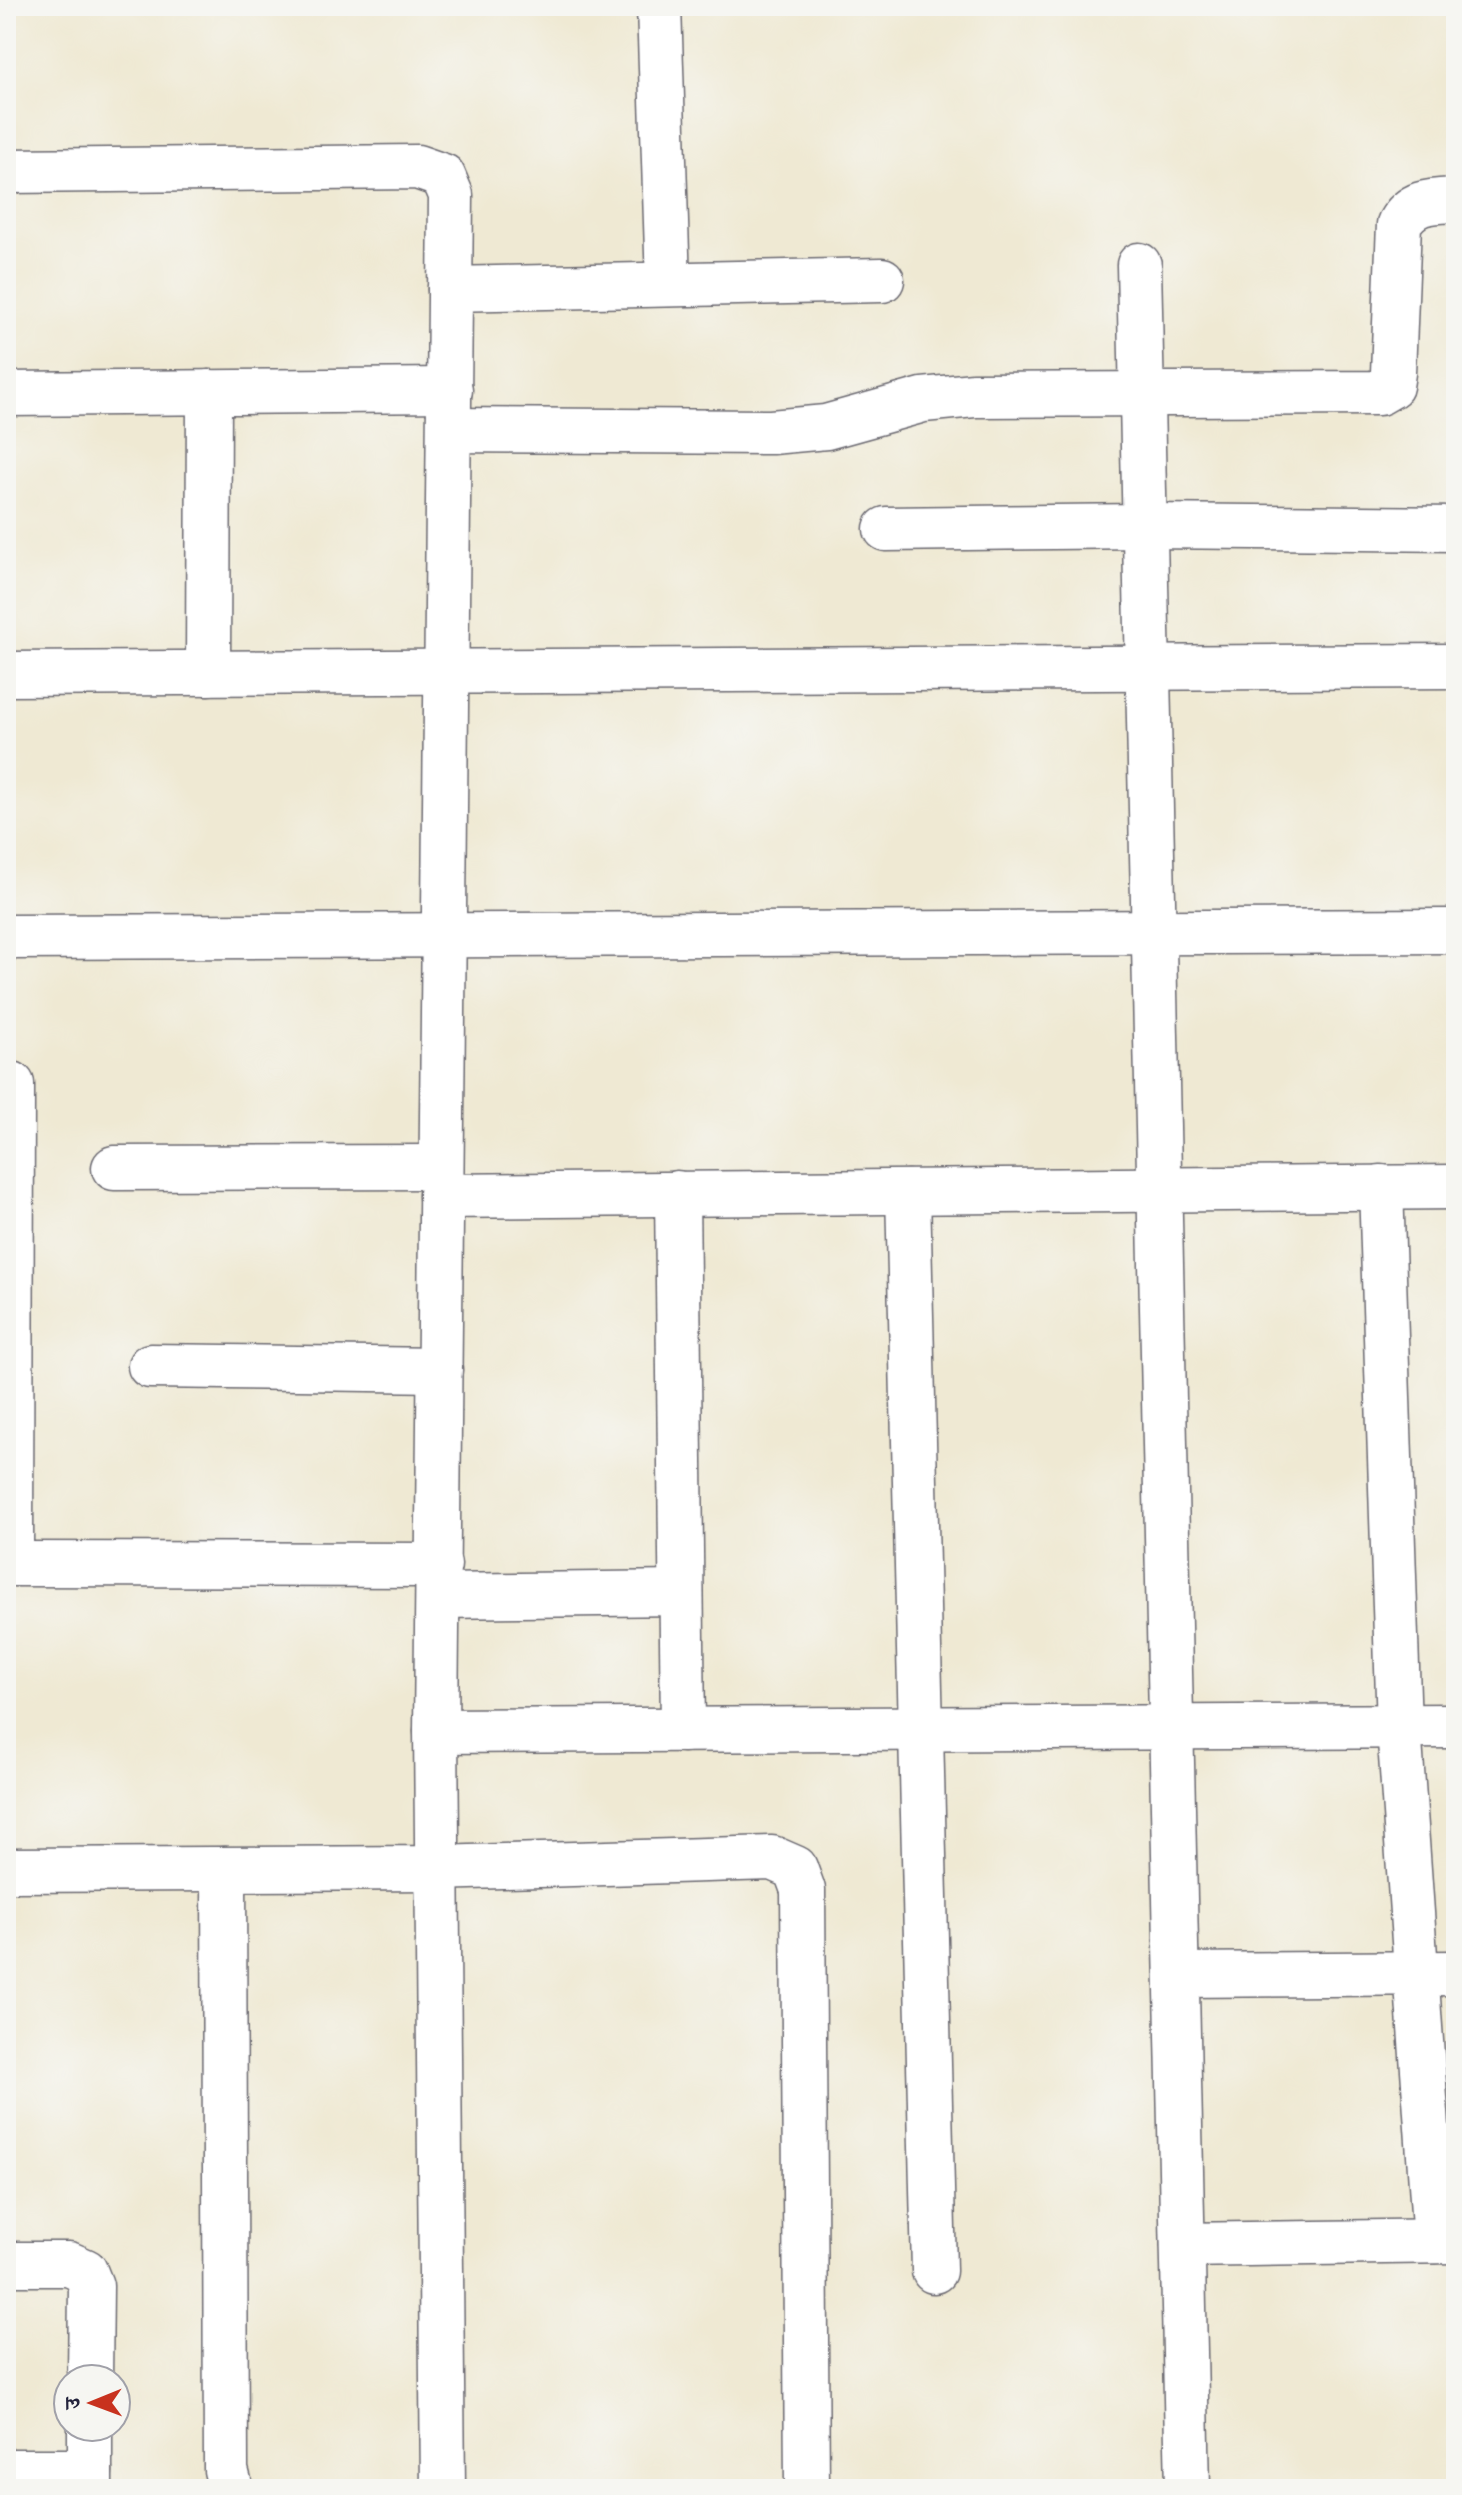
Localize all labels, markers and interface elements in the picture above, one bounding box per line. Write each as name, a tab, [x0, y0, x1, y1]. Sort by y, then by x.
north arrow	[52, 2363, 132, 2443]
text: उ	[59, 2396, 90, 2411]

